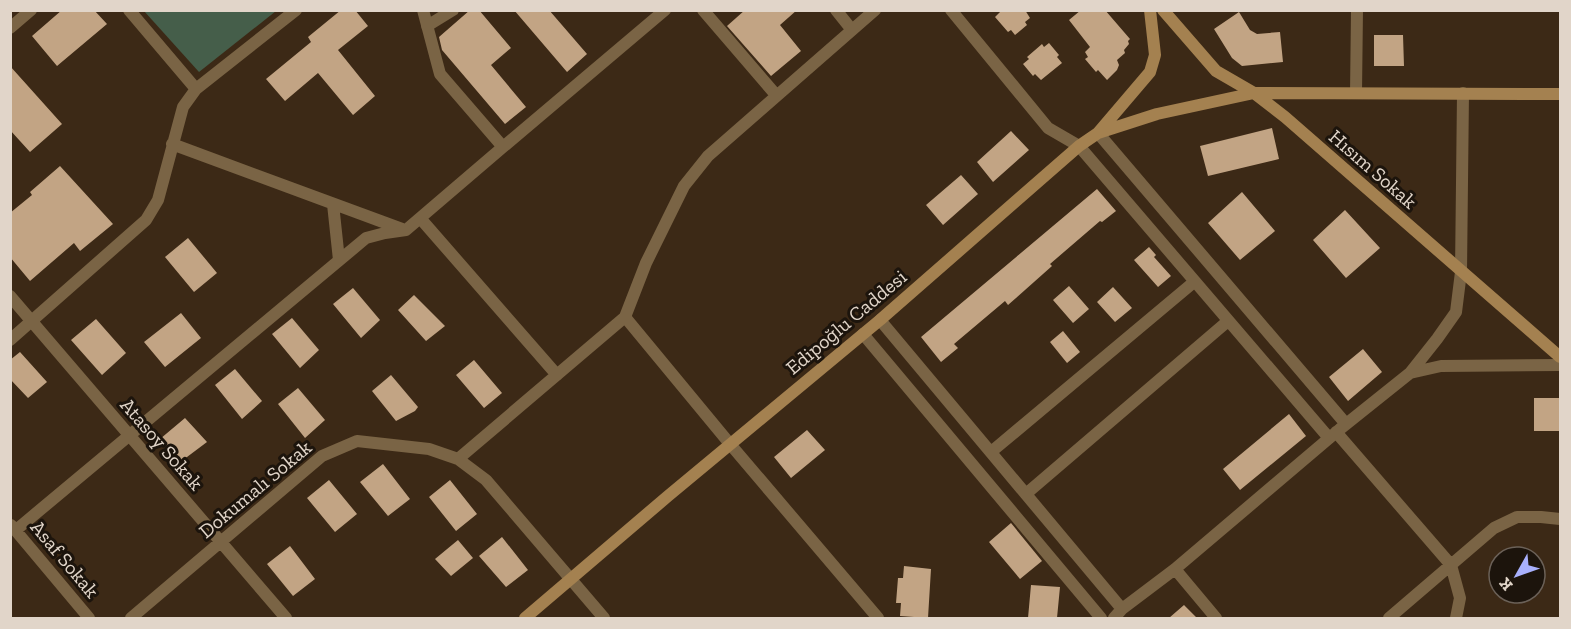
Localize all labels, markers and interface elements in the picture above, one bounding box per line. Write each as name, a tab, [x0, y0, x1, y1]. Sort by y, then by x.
street label: Hısım Sokak	[1324, 124, 1422, 214]
street label: Edipoğlu Caddesi	[781, 264, 911, 379]
street label: Atasoy Sokak	[115, 393, 209, 495]
street label: Dokumalı Sokak	[194, 435, 317, 543]
street label: Asaf Sokak	[26, 515, 105, 603]
north arrow	[1487, 545, 1547, 605]
text: K	[1495, 574, 1517, 595]

